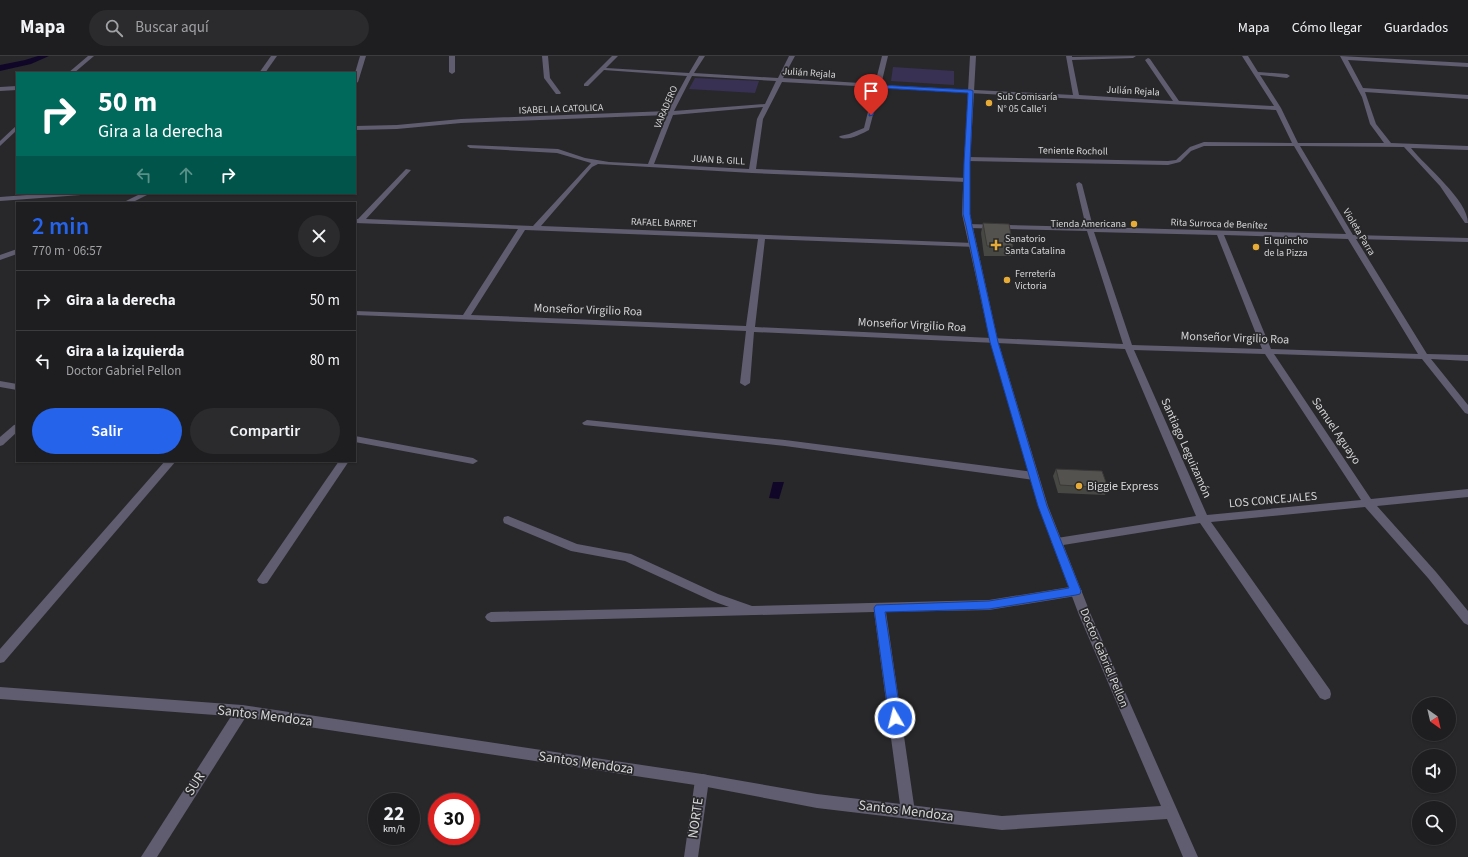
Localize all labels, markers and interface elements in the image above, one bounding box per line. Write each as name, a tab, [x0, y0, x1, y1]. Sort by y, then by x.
search box	[89, 10, 369, 46]
text: Mapa	[20, 14, 65, 41]
icon: search	[103, 17, 125, 39]
text: Buscar aquí	[135, 17, 209, 38]
text: Mapa	[1238, 18, 1270, 38]
text: Cómo llegar	[1292, 18, 1362, 38]
text: Guardados	[1384, 18, 1448, 38]
street label: Julián Rejala	[782, 64, 836, 82]
pin	[854, 74, 888, 115]
icon: arrive	[860, 80, 882, 102]
text: 50 m	[98, 82, 157, 122]
street label: VARADERO	[651, 83, 681, 131]
street label: Julián Rejala	[1106, 83, 1160, 99]
icon: right	[32, 88, 84, 140]
place label: Sub Comisaría N° 05 Calle'i	[997, 90, 1057, 116]
marker: Sub Comisaría N° 05 Calle'i	[984, 98, 994, 108]
street label: ISABEL LA CATOLICA	[518, 101, 604, 117]
text: Gira a la derecha	[98, 119, 223, 144]
street label: Teniente Rocholl	[1038, 143, 1108, 159]
street label: JUAN B. GILL	[691, 152, 745, 168]
icon: left	[133, 164, 155, 186]
icon: ahead	[175, 164, 197, 186]
icon: right	[217, 164, 239, 186]
street label: Violeta Parra	[1339, 206, 1379, 258]
text: 2 min	[32, 209, 89, 244]
button: close	[298, 215, 340, 257]
street label: RAFAEL BARRET	[631, 215, 698, 231]
street label: Rita Surroca de Benítez	[1170, 215, 1268, 233]
place label: Tienda Americana	[1051, 217, 1126, 231]
marker: Tienda Americana	[1129, 219, 1139, 229]
place label: Sanatorio Santa Catalina	[1005, 232, 1065, 258]
place label: El quincho de la Pizza	[1264, 234, 1308, 260]
marker: Sanatorio Santa Catalina	[990, 239, 1002, 251]
text: 770 m · 06:57	[32, 242, 102, 260]
marker: El quincho de la Pizza	[1251, 242, 1261, 252]
place label: Ferretería Victoria	[1015, 267, 1056, 293]
marker: Ferretería Victoria	[1002, 275, 1012, 285]
icon: right	[32, 290, 54, 312]
text: Gira a la derecha	[66, 290, 176, 311]
text: 50 m	[310, 290, 340, 311]
street label: Monseñor Virgilio Roa	[533, 300, 643, 320]
street label: Monseñor Virgilio Roa	[857, 314, 967, 336]
street label: Monseñor Virgilio Roa	[1180, 328, 1290, 348]
text: Gira a la izquierda	[66, 341, 185, 362]
icon: left	[32, 350, 54, 372]
text: 80 m	[310, 350, 340, 371]
text: Doctor Gabriel Pellon	[66, 362, 181, 380]
street label: Samuel Aguayo	[1307, 394, 1365, 468]
street label: Santiago Leguizamón	[1156, 395, 1216, 501]
button: Salir	[32, 408, 182, 454]
button: Compartir	[190, 408, 340, 454]
place label: Biggie Express	[1087, 478, 1158, 495]
marker: Biggie Express	[1074, 481, 1084, 491]
street label: LOS CONCEJALES	[1228, 488, 1318, 512]
street label: Doctor Gabriel Pellon	[1075, 606, 1133, 710]
position arrow	[874, 697, 916, 739]
north arrow	[1412, 697, 1456, 741]
map controls	[1412, 697, 1456, 845]
street label: Santos Mendoza	[216, 700, 314, 732]
street label: Santos Mendoza	[537, 746, 635, 780]
button: sound	[1412, 749, 1456, 793]
street label: SUR	[180, 768, 210, 800]
speed limit sign: 30	[428, 793, 480, 845]
street label: Santos Mendoza	[857, 795, 955, 827]
street label: NORTE	[683, 796, 709, 840]
text: 22	[383, 800, 405, 828]
button: search	[1412, 801, 1456, 845]
text: km/h	[383, 822, 405, 836]

